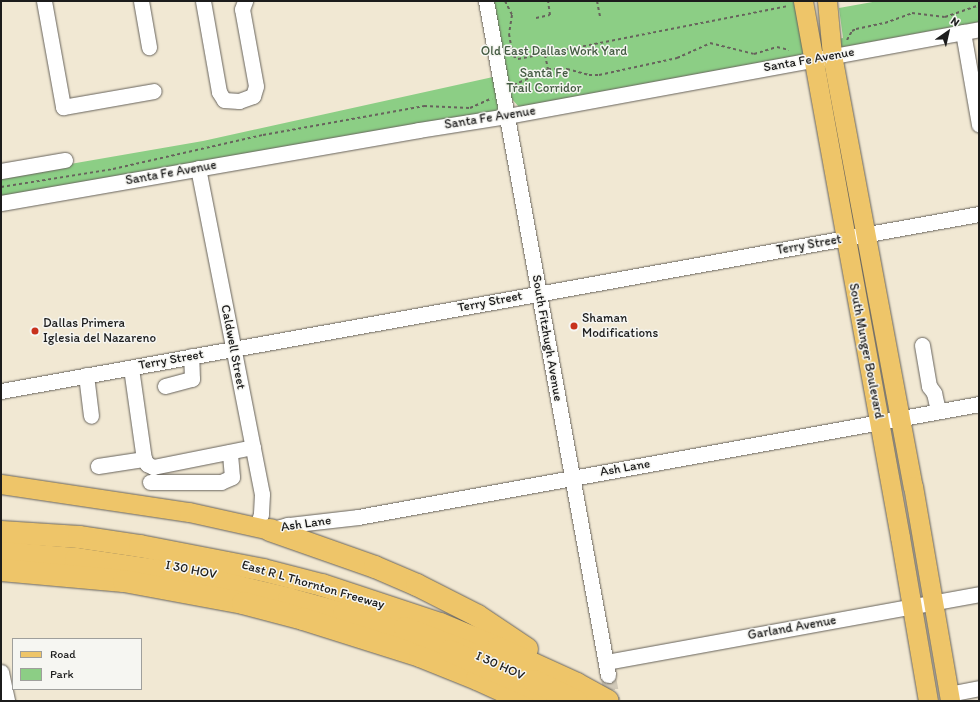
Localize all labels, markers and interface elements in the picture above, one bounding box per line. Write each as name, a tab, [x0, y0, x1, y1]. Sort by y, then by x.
north arrow	[928, 12, 968, 52]
text: N	[948, 14, 962, 29]
park label: Old East Dallas Work Yard	[481, 43, 627, 59]
street label: Santa Fe Avenue	[763, 44, 855, 76]
park label: Santa Fe Trail Corridor	[506, 66, 582, 97]
street label: Santa Fe Avenue	[444, 103, 536, 133]
street label: Santa Fe Avenue	[125, 157, 217, 189]
street label: Terry Street	[775, 232, 843, 258]
street label: South Fitzhugh Avenue	[528, 274, 566, 402]
street label: South Munger Boulevard	[845, 282, 887, 420]
street label: Terry Street	[456, 288, 524, 316]
street label: Caldwell Street	[217, 304, 249, 390]
place label: Shaman Modifications	[582, 311, 658, 342]
place label: Dallas Primera Iglesia del Nazareno	[43, 316, 156, 347]
marker: Shaman Modifications	[569, 321, 579, 331]
marker: Dallas Primera Iglesia del Nazareno	[30, 326, 40, 336]
street label: Terry Street	[137, 347, 205, 373]
street label: Ash Lane	[599, 456, 651, 480]
street label: Ash Lane	[280, 513, 332, 535]
street label: I 30 HOV	[164, 557, 218, 583]
street label: East R L Thornton Freeway	[240, 557, 386, 613]
street label: Garland Avenue	[747, 613, 837, 643]
legend	[12, 638, 142, 690]
text: Road	[50, 647, 76, 661]
street label: I 30 HOV	[473, 648, 527, 684]
text: Park	[50, 667, 74, 681]

